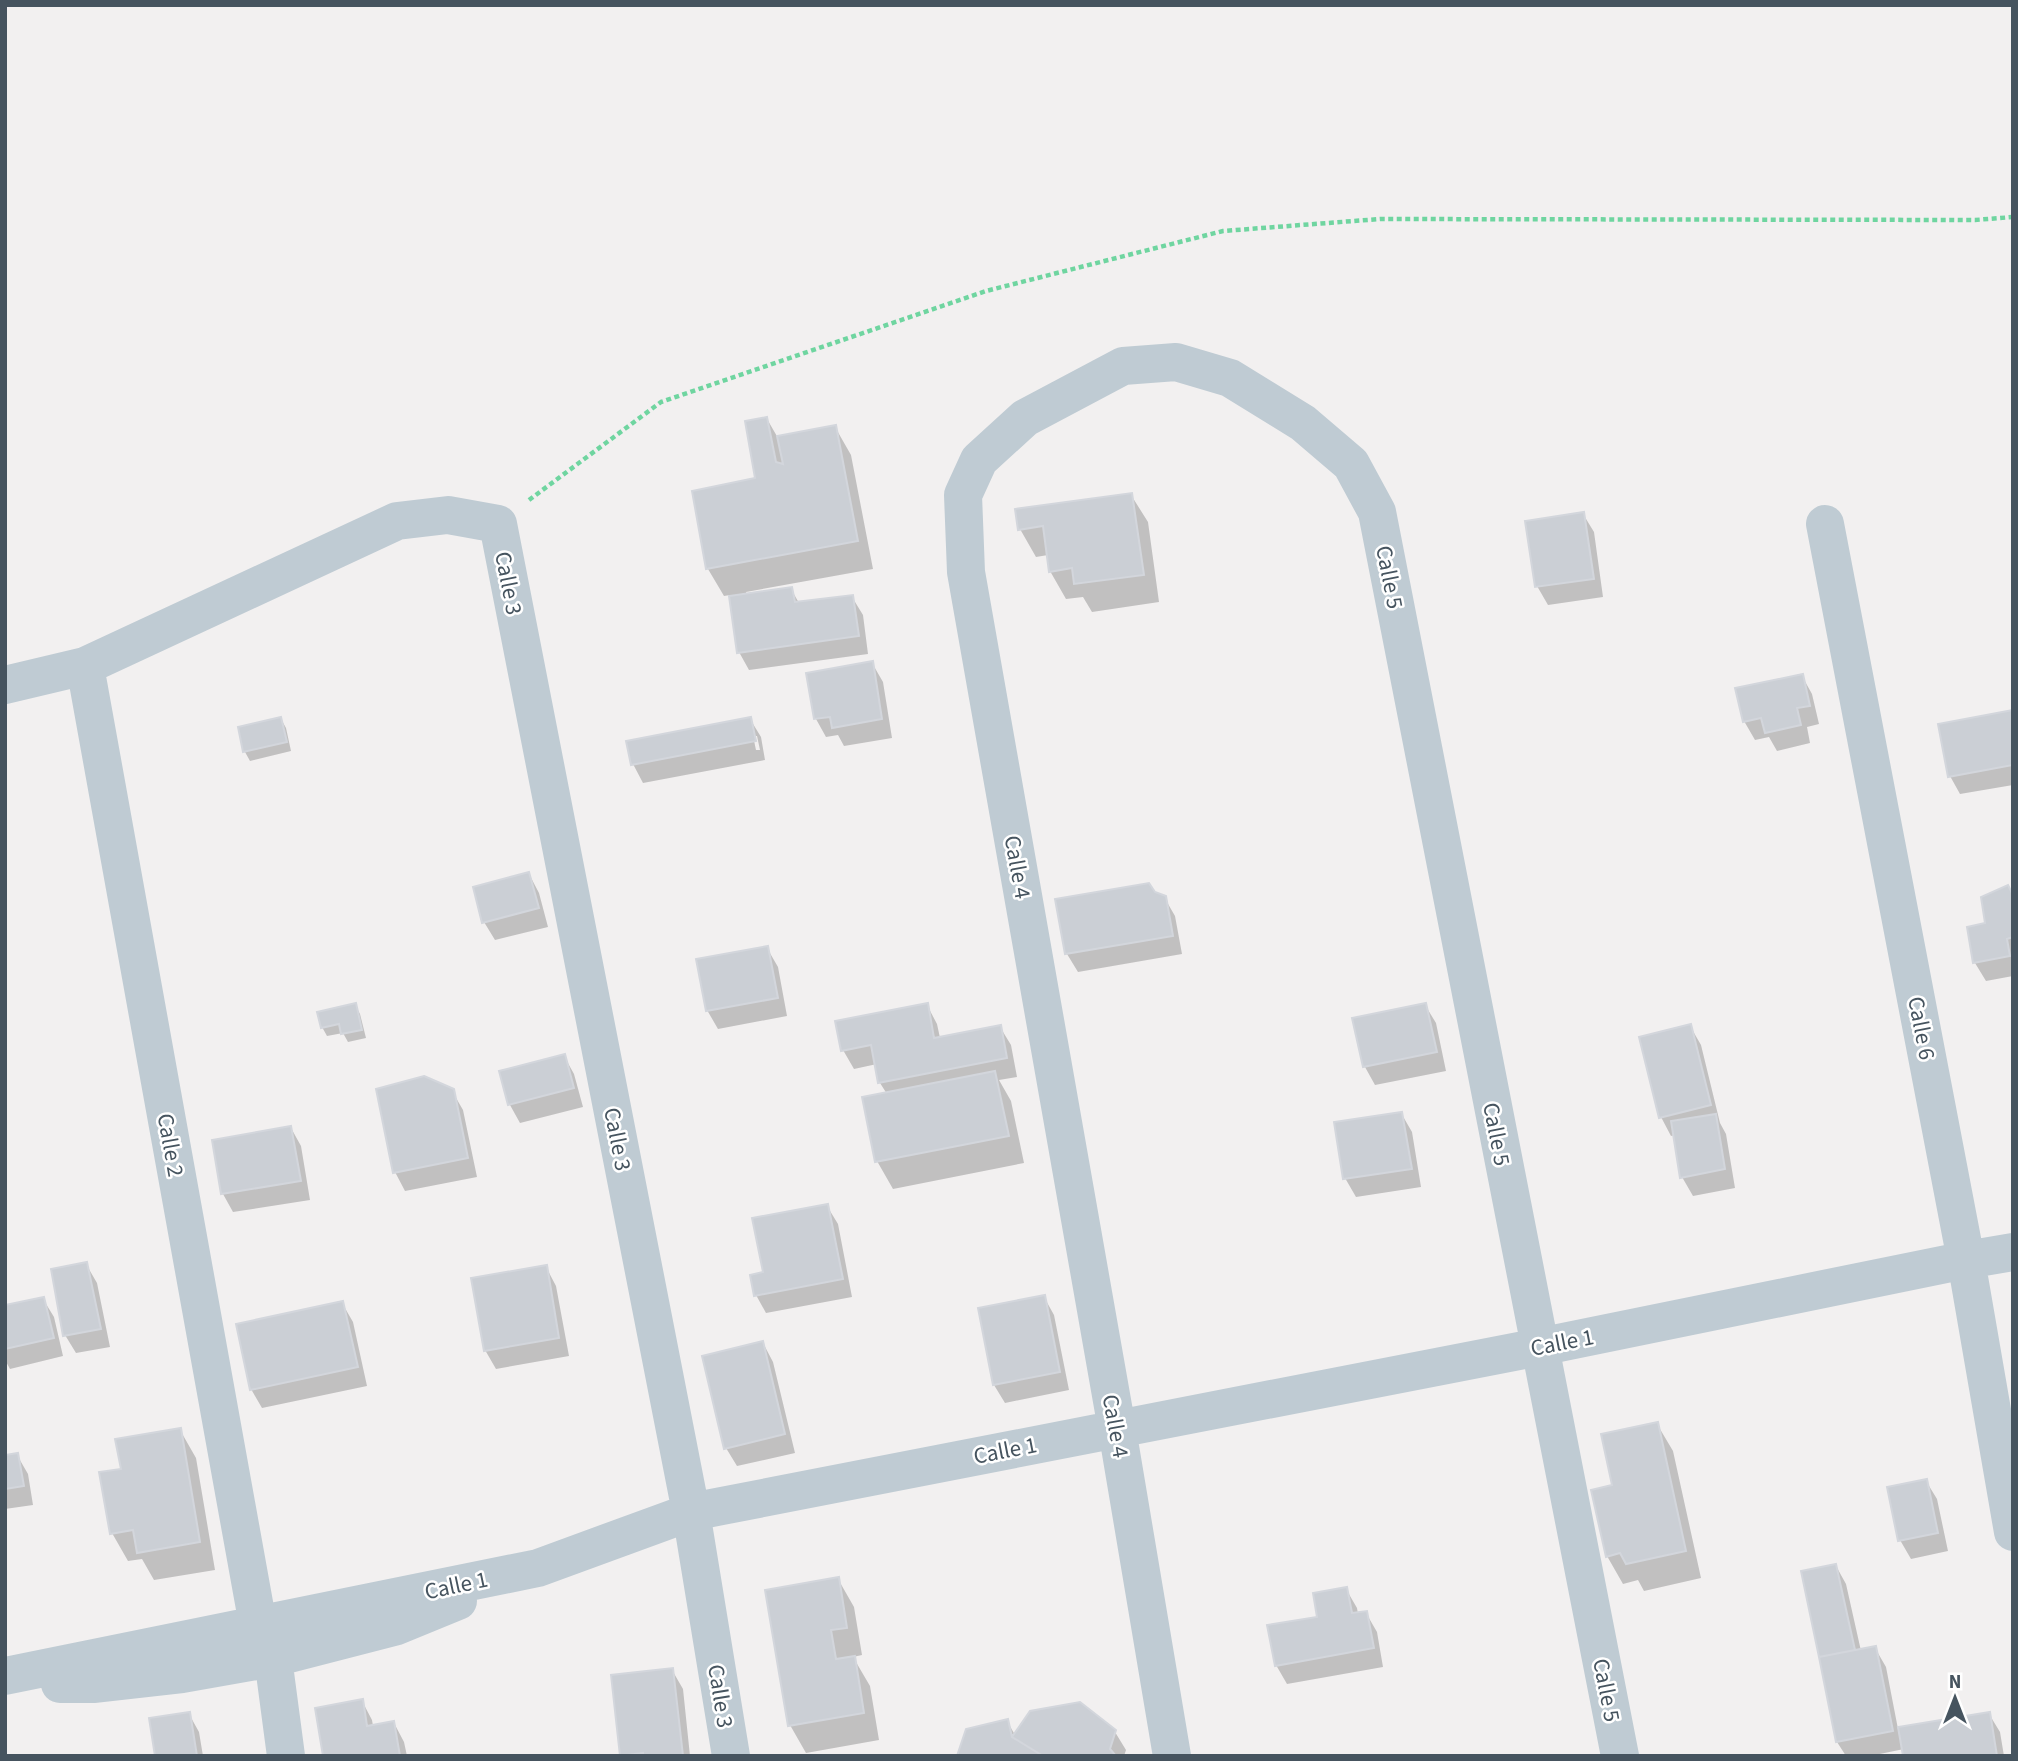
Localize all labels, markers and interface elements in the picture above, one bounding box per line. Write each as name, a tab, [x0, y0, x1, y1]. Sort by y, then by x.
street label: Calle 5	[1367, 543, 1412, 612]
street label: Calle 3	[486, 549, 531, 618]
street label: Calle 4	[996, 833, 1039, 901]
street label: Calle 6	[1899, 994, 1944, 1063]
street label: Calle 5	[1474, 1100, 1519, 1169]
street label: Calle 3	[595, 1105, 640, 1174]
street label: Calle 2	[149, 1111, 192, 1179]
street label: Calle 1	[1528, 1320, 1597, 1365]
street label: Calle 4	[1094, 1392, 1137, 1460]
street label: Calle 1	[971, 1428, 1040, 1473]
street label: Calle 1	[421, 1563, 491, 1608]
street label: Calle 5	[1584, 1656, 1629, 1725]
street label: Calle 3	[699, 1662, 742, 1730]
north arrow	[1920, 1663, 1990, 1733]
text: N	[1949, 1669, 1961, 1696]

